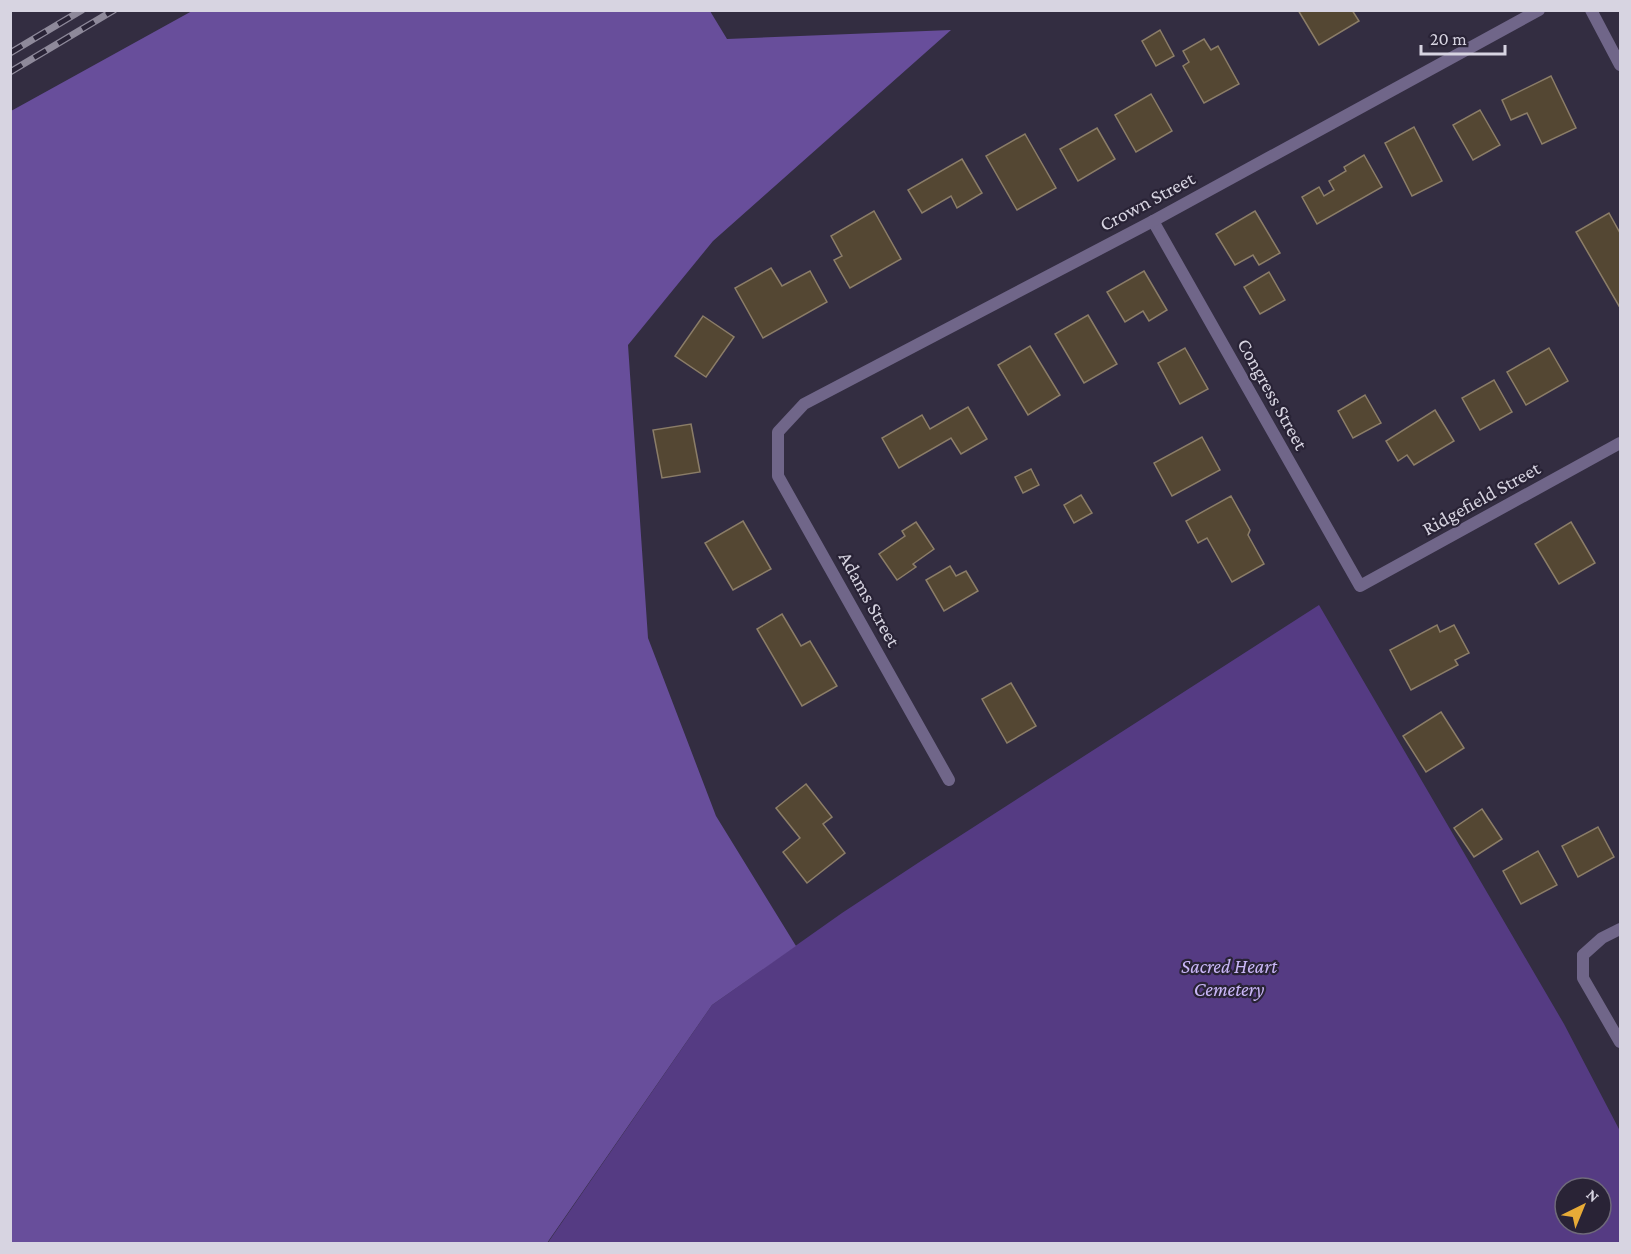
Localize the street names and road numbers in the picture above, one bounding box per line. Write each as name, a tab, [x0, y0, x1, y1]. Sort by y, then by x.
street label: Crown Street	[1096, 167, 1199, 235]
street label: Congress Street	[1232, 335, 1313, 454]
street label: Ridgefield Street	[1418, 456, 1544, 540]
street label: Adams Street	[835, 547, 905, 651]

